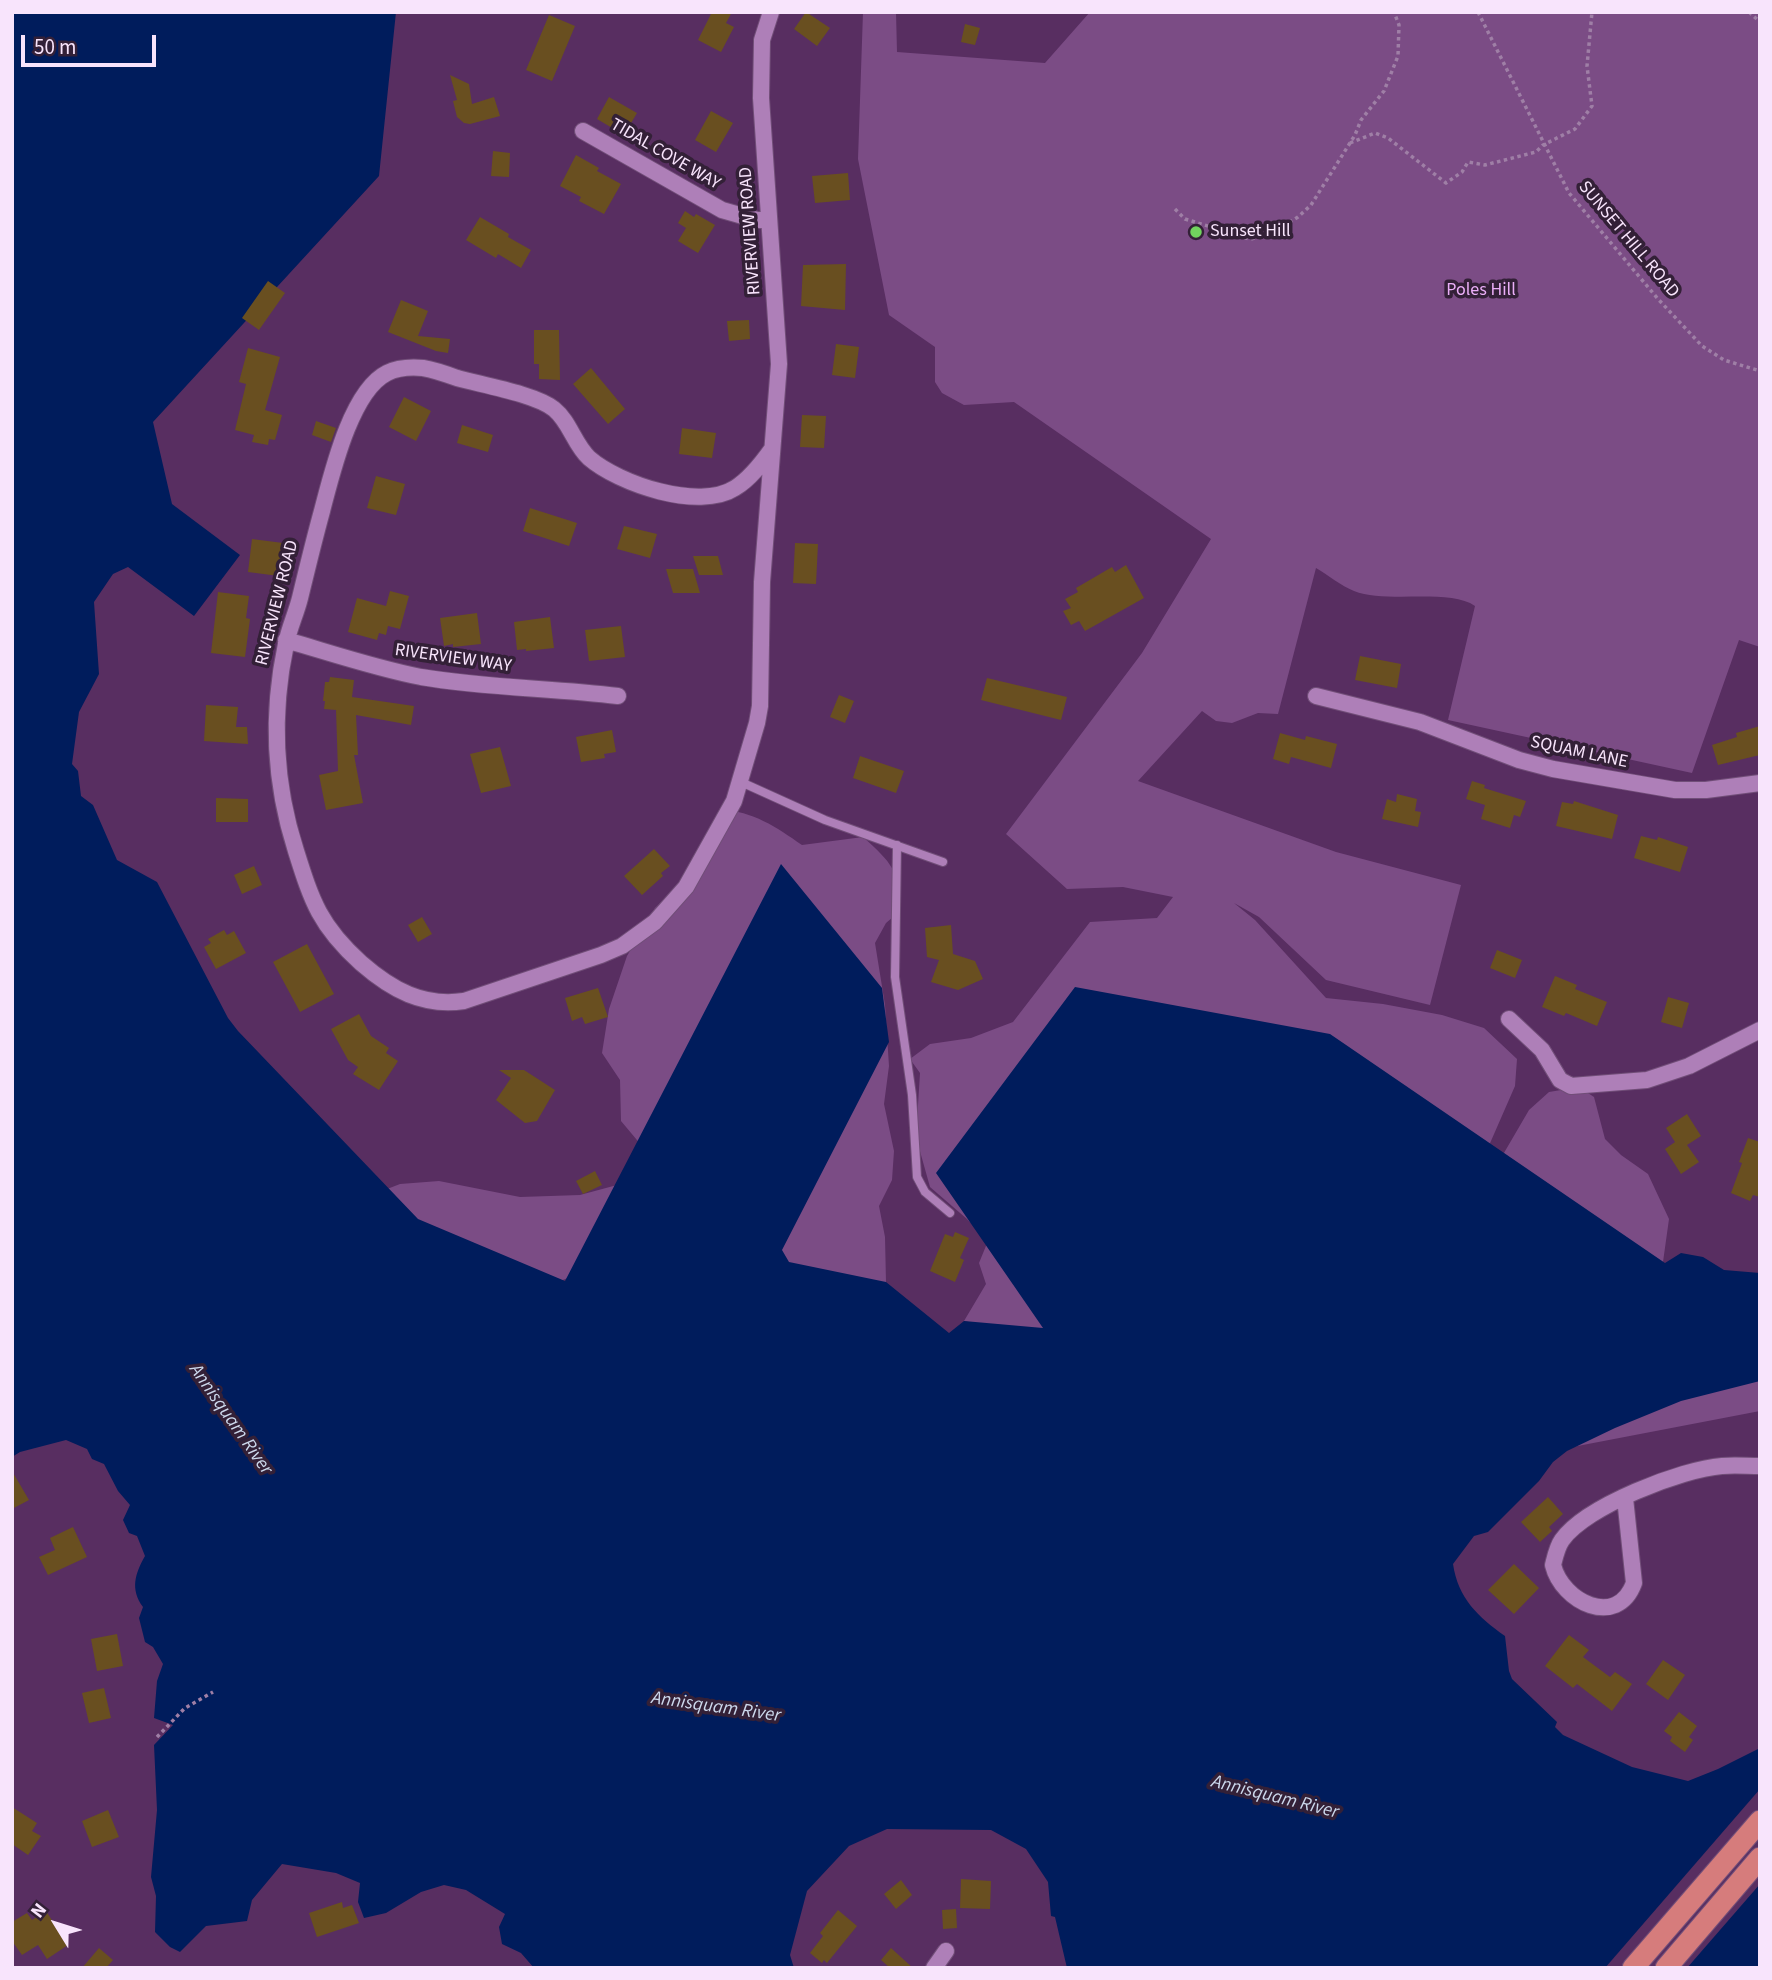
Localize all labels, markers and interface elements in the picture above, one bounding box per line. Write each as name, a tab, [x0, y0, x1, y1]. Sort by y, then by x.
scale bar	[24, 21, 159, 65]
text: 50 m	[34, 32, 76, 62]
street label: TIDAL COVE WAY	[606, 115, 724, 195]
street label: RIVERVIEW ROAD	[736, 166, 766, 296]
street label: SUNSET HILL ROAD	[1573, 177, 1683, 303]
place label: Sunset Hill	[1210, 221, 1291, 243]
marker: Sunset Hill	[1188, 224, 1204, 240]
park label: Poles Hill	[1446, 280, 1516, 302]
street label: RIVERVIEW ROAD	[252, 538, 304, 668]
street label: RIVERVIEW WAY	[393, 640, 513, 678]
street label: SQUAM LANE	[1528, 732, 1630, 774]
water label: Annisquam River	[183, 1360, 277, 1480]
water label: Annisquam River	[650, 1688, 782, 1728]
water label: Annisquam River	[1209, 1771, 1341, 1825]
north arrow	[21, 1889, 91, 1959]
text: N	[25, 1897, 54, 1924]

